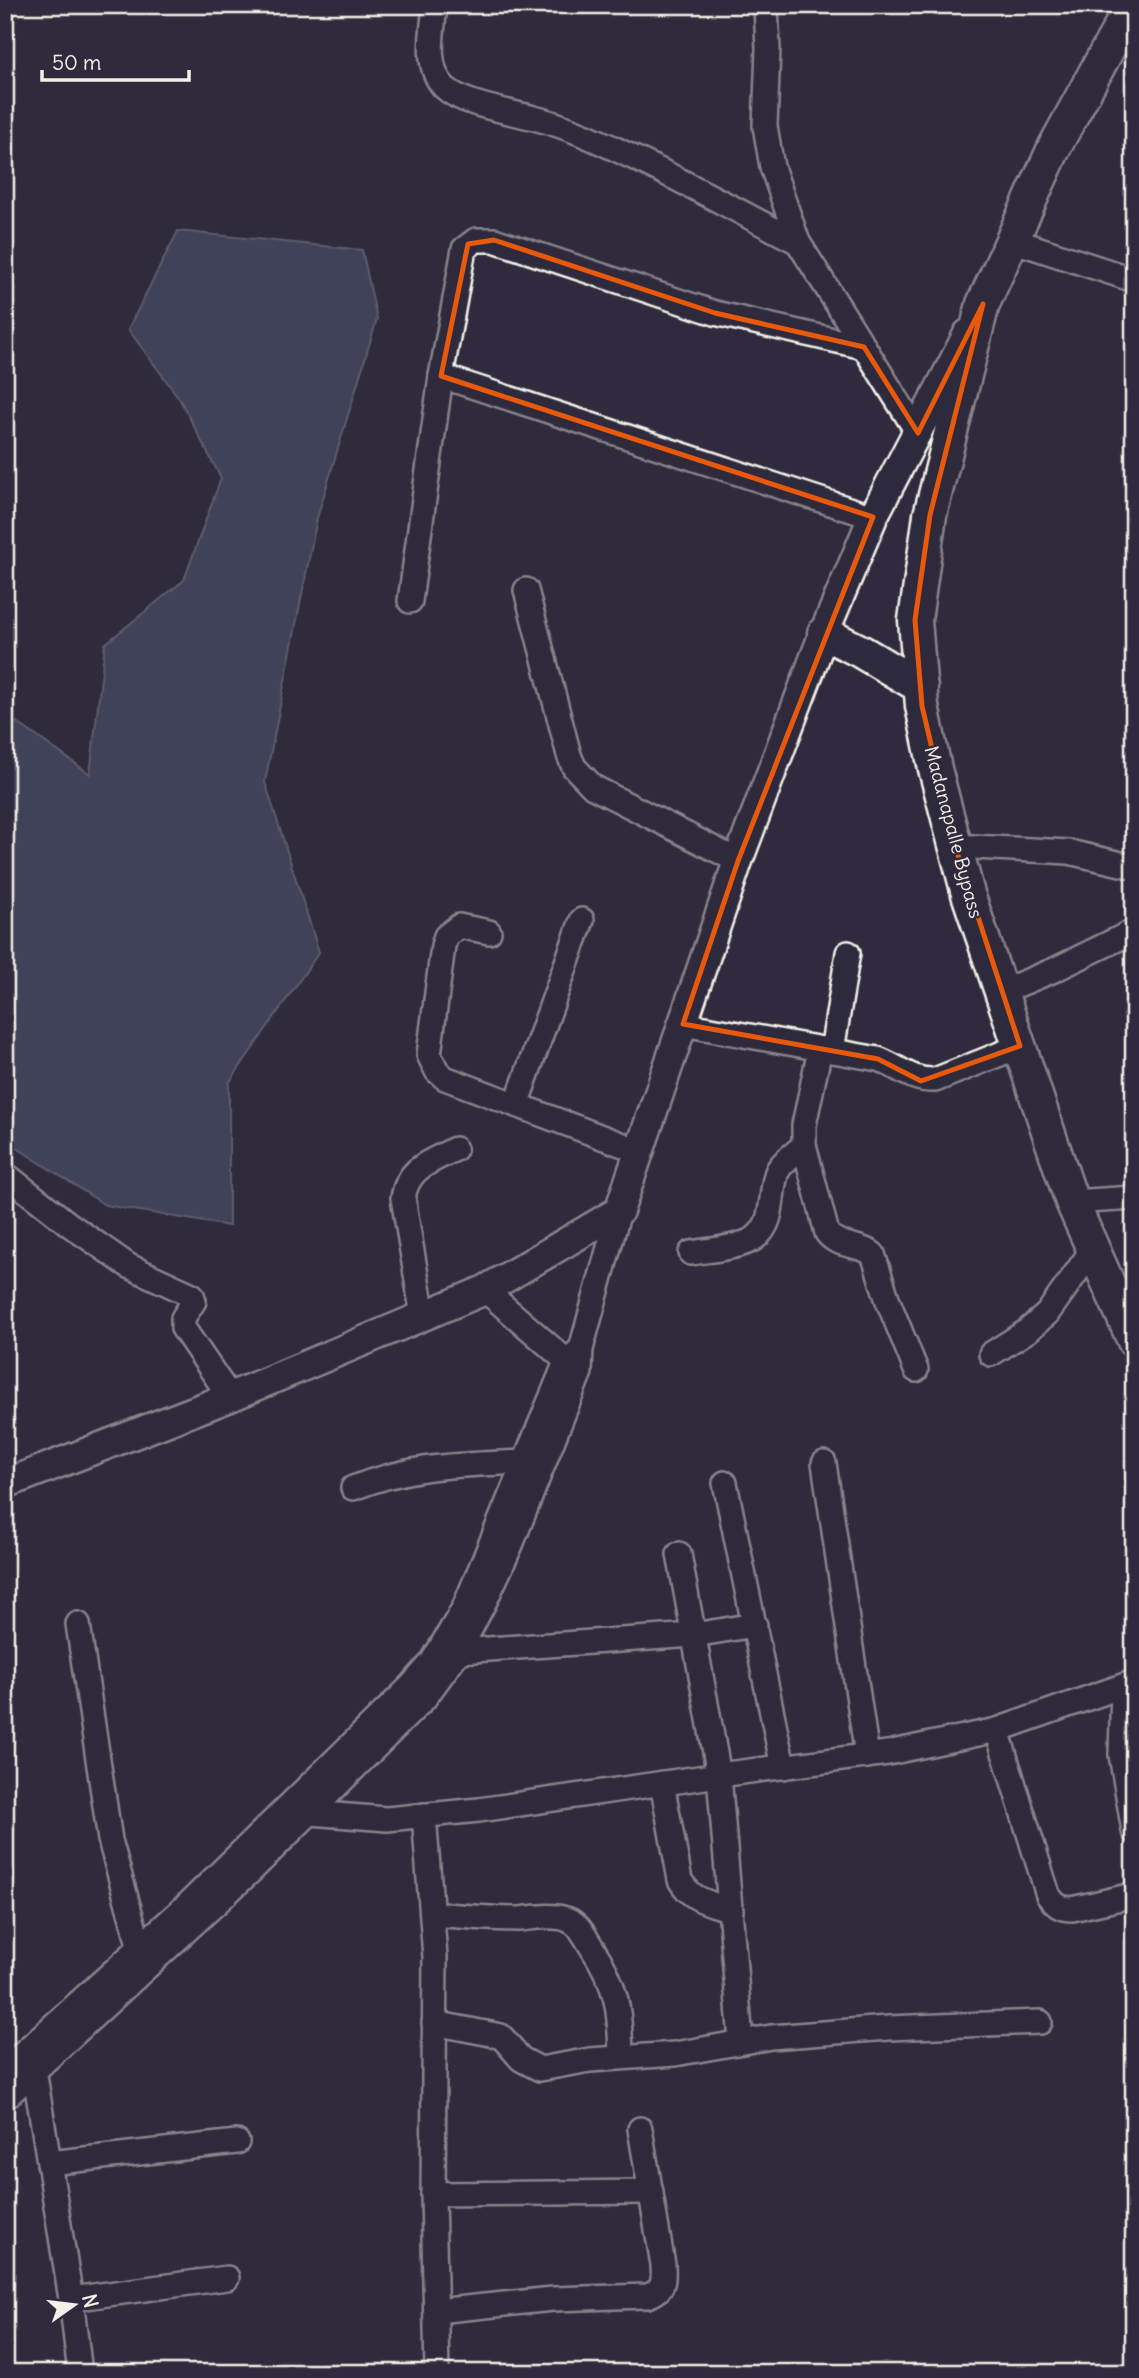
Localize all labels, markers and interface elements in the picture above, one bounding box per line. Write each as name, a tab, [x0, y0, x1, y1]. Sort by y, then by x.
scale bar	[42, 38, 189, 82]
text: 50 m	[52, 49, 101, 76]
street label: Madanapalle Bypass	[919, 743, 989, 921]
north arrow	[38, 2270, 108, 2340]
text: N	[77, 2292, 104, 2310]

